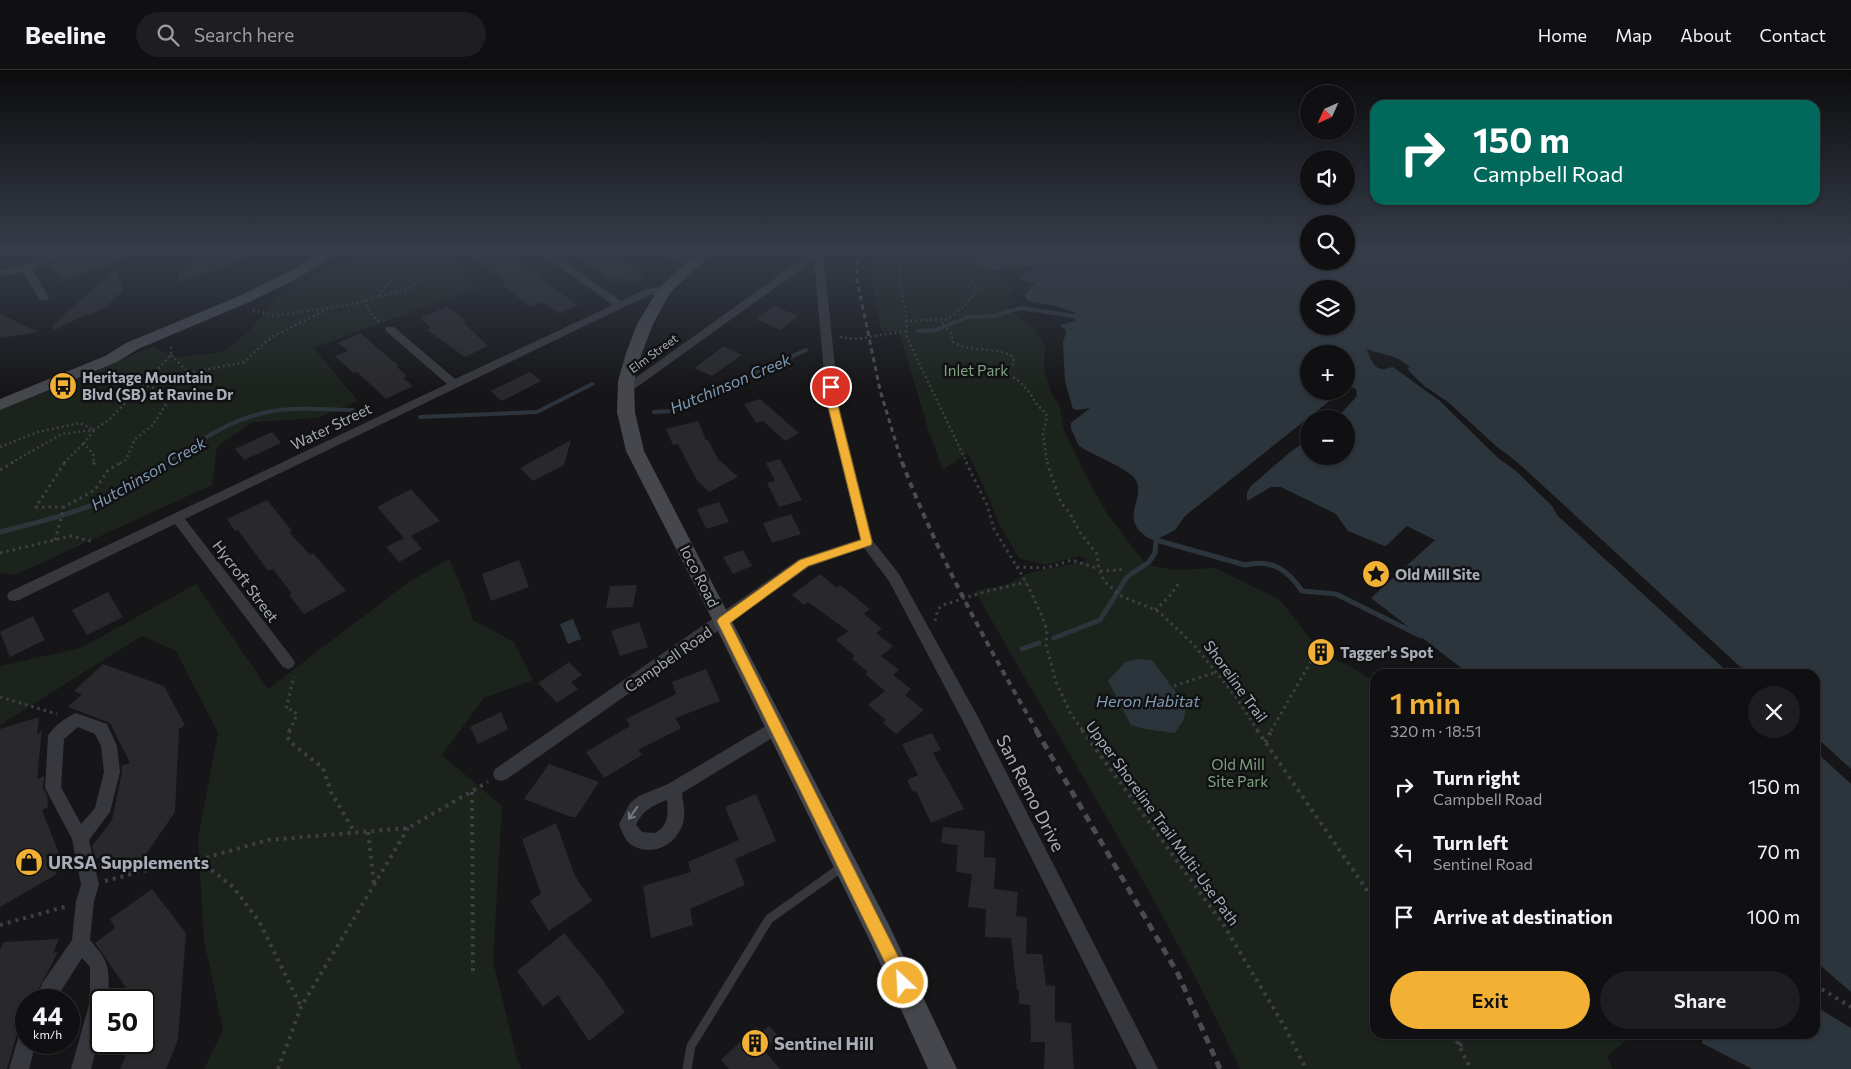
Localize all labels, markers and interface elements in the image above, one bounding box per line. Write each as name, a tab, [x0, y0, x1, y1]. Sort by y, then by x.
search box	[136, 12, 486, 57]
text: Beeline	[25, 20, 106, 49]
icon: search	[154, 21, 182, 49]
text: Search here	[194, 23, 294, 46]
text: Home	[1538, 24, 1587, 46]
text: Map	[1615, 24, 1652, 46]
text: About	[1680, 24, 1732, 46]
text: Contact	[1760, 24, 1826, 46]
north arrow	[1300, 85, 1355, 140]
map controls	[1300, 85, 1355, 465]
text: 150 m	[1473, 117, 1570, 160]
icon: right	[1390, 120, 1455, 185]
button: sound	[1300, 150, 1355, 205]
text: Campbell Road	[1473, 160, 1623, 187]
button: search	[1300, 215, 1355, 270]
button: layers	[1300, 280, 1355, 335]
street label: Elm Street	[626, 331, 680, 375]
button: +	[1300, 345, 1355, 400]
water label: Hutchinson Creek	[667, 349, 794, 417]
park label: Inlet Park	[944, 361, 1008, 379]
pin	[810, 366, 852, 408]
place label: Heritage Mountain Blvd (SB) at Ravine Dr	[82, 368, 233, 403]
bus stop icon: Heritage Mountain Blvd (SB) at Ravine Dr	[48, 371, 78, 401]
icon: arrive	[817, 373, 845, 401]
street label: Water Street	[288, 399, 374, 453]
button: −	[1300, 410, 1355, 465]
water label: Hutchinson Creek	[87, 432, 209, 514]
street label: Hycroft Street	[209, 536, 283, 626]
street label: Ioco Road	[677, 542, 723, 610]
place icon: Old Mill Site	[1361, 559, 1391, 589]
place label: Old Mill Site	[1395, 565, 1480, 583]
street label: Campbell Road	[621, 622, 715, 696]
street label: Shoreline Trail	[1200, 637, 1272, 725]
building icon: Tagger's Spot	[1306, 637, 1336, 667]
place label: Tagger's Spot	[1340, 643, 1433, 661]
text: 1 min	[1390, 683, 1461, 720]
button: close	[1748, 686, 1800, 738]
water label: Heron Habitat	[1096, 691, 1200, 710]
street label: Upper Shoreline Trail Multi-Use Path	[1083, 717, 1243, 929]
text: 320 m · 18:51	[1390, 721, 1482, 740]
street label: San Remo Drive	[992, 731, 1070, 855]
park label: Old Mill Site Park	[1208, 755, 1268, 790]
text: Turn right	[1433, 766, 1520, 789]
icon: right	[1390, 773, 1418, 801]
text: 150 m	[1748, 775, 1800, 798]
text: Campbell Road	[1433, 789, 1542, 808]
one-way arrow	[628, 806, 638, 820]
text: Turn left	[1433, 831, 1508, 854]
icon: left	[1390, 838, 1418, 866]
text: 70 m	[1757, 840, 1800, 863]
shop icon: URSA Supplements	[14, 847, 44, 877]
place label: URSA Supplements	[48, 851, 209, 873]
text: Sentinel Road	[1433, 854, 1533, 873]
icon: arrive	[1390, 903, 1418, 931]
text: Arrive at destination	[1433, 905, 1613, 928]
text: 100 m	[1747, 905, 1800, 928]
position arrow	[876, 956, 928, 1008]
button: Exit	[1390, 971, 1590, 1029]
button: Share	[1600, 971, 1800, 1029]
speed limit sign: 50	[90, 989, 155, 1054]
text: 44	[32, 1000, 63, 1030]
text: km/h	[33, 1027, 62, 1041]
building icon: Sentinel Hill	[740, 1028, 770, 1058]
place label: Sentinel Hill	[774, 1032, 874, 1054]

